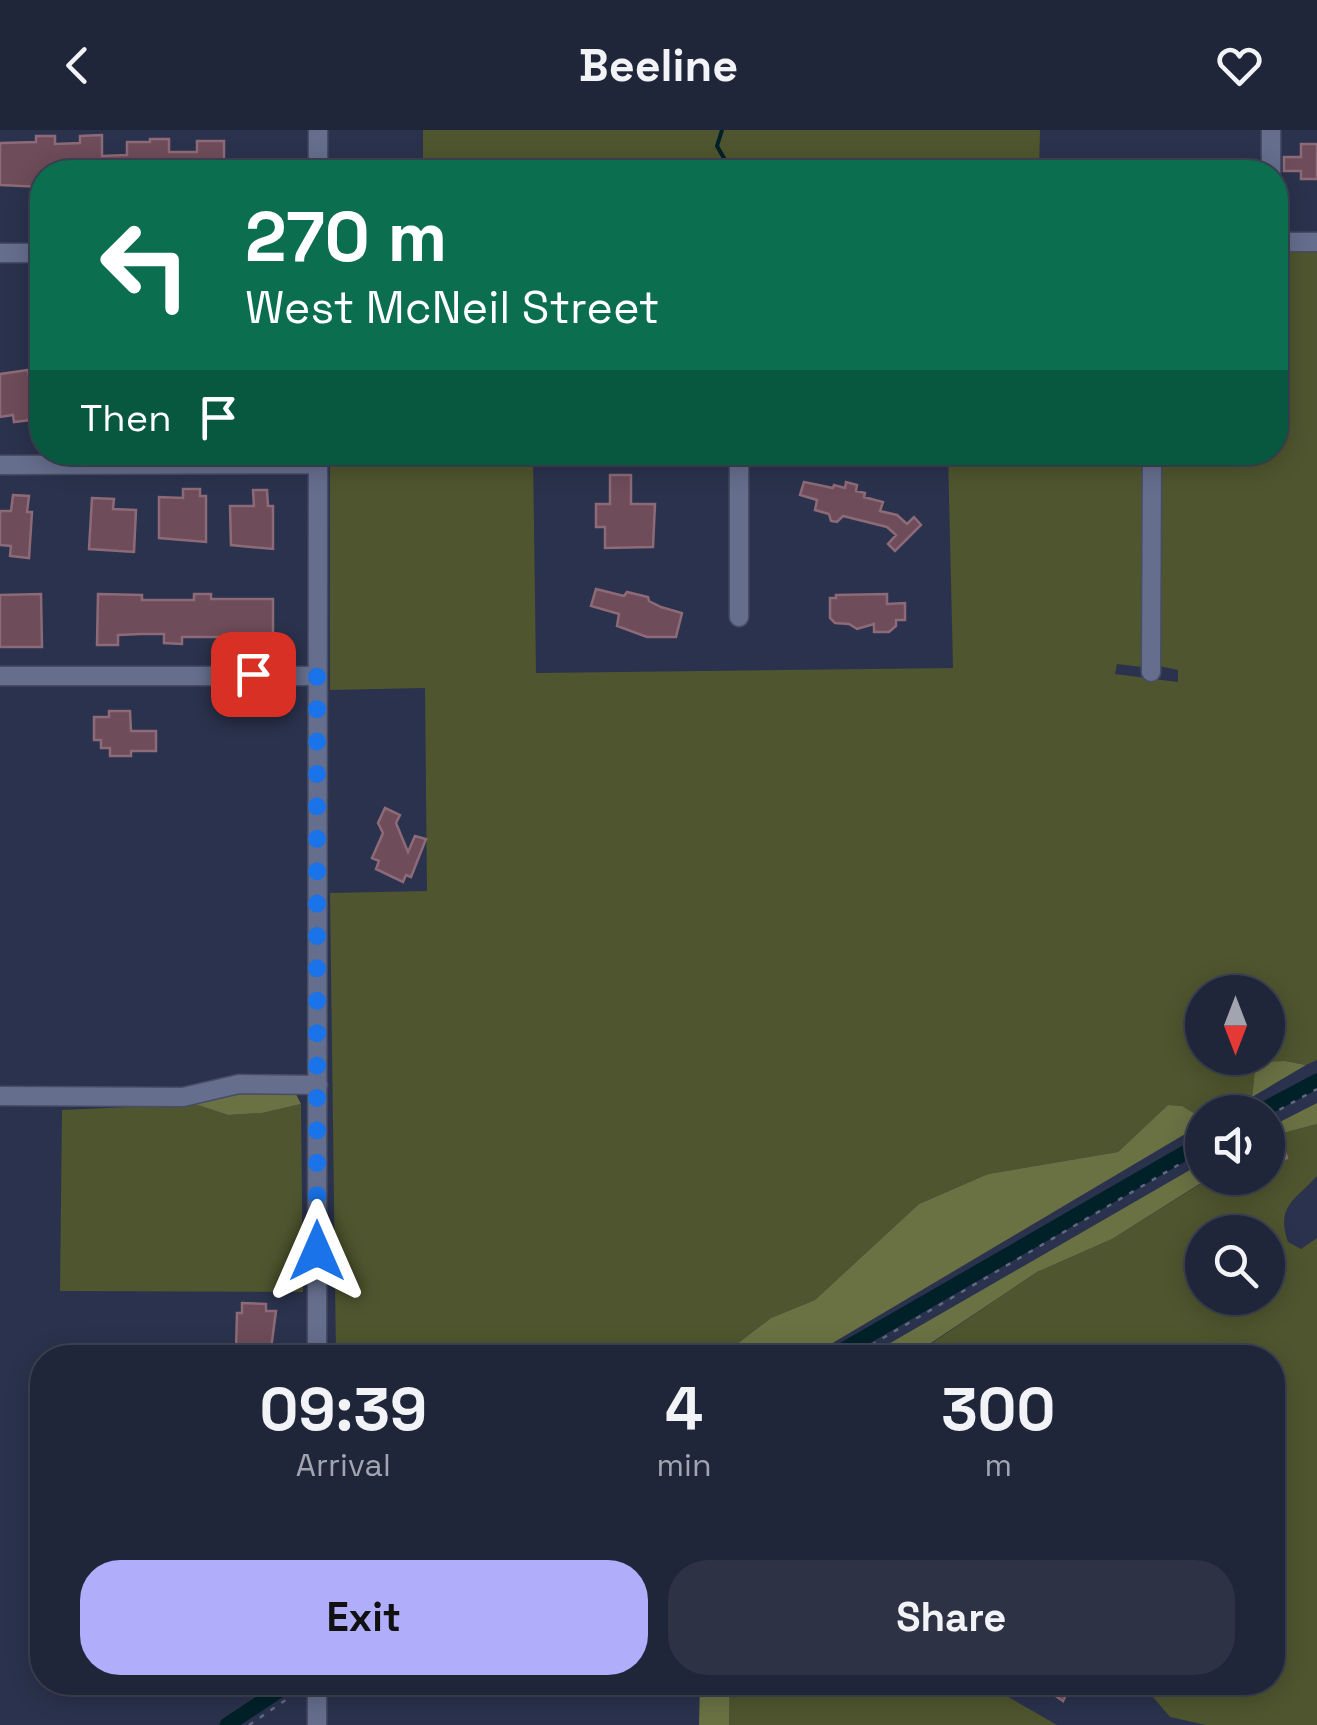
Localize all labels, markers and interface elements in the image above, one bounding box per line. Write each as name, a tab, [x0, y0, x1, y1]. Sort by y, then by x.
text: Beeline	[579, 37, 738, 94]
icon: back	[50, 38, 105, 93]
icon: heart	[1212, 38, 1267, 93]
text: 270 m	[245, 192, 447, 281]
icon: left	[80, 200, 210, 330]
text: West McNeil Street	[245, 279, 659, 336]
icon: arrive	[191, 390, 246, 445]
text: Then	[80, 394, 171, 442]
pin	[211, 632, 296, 717]
icon: arrive	[226, 647, 281, 702]
north arrow	[1185, 975, 1285, 1075]
map controls	[1185, 975, 1285, 1315]
button: sound	[1185, 1095, 1285, 1195]
position arrow	[265, 1199, 369, 1303]
button: search	[1185, 1215, 1285, 1315]
text: 09:39	[260, 1371, 427, 1448]
text: 4	[665, 1371, 703, 1448]
text: 300	[941, 1371, 1055, 1448]
text: Arrival	[296, 1445, 391, 1485]
text: min	[657, 1445, 712, 1485]
text: m	[984, 1445, 1012, 1485]
button: Exit	[80, 1560, 648, 1675]
button: Share	[668, 1560, 1235, 1675]

